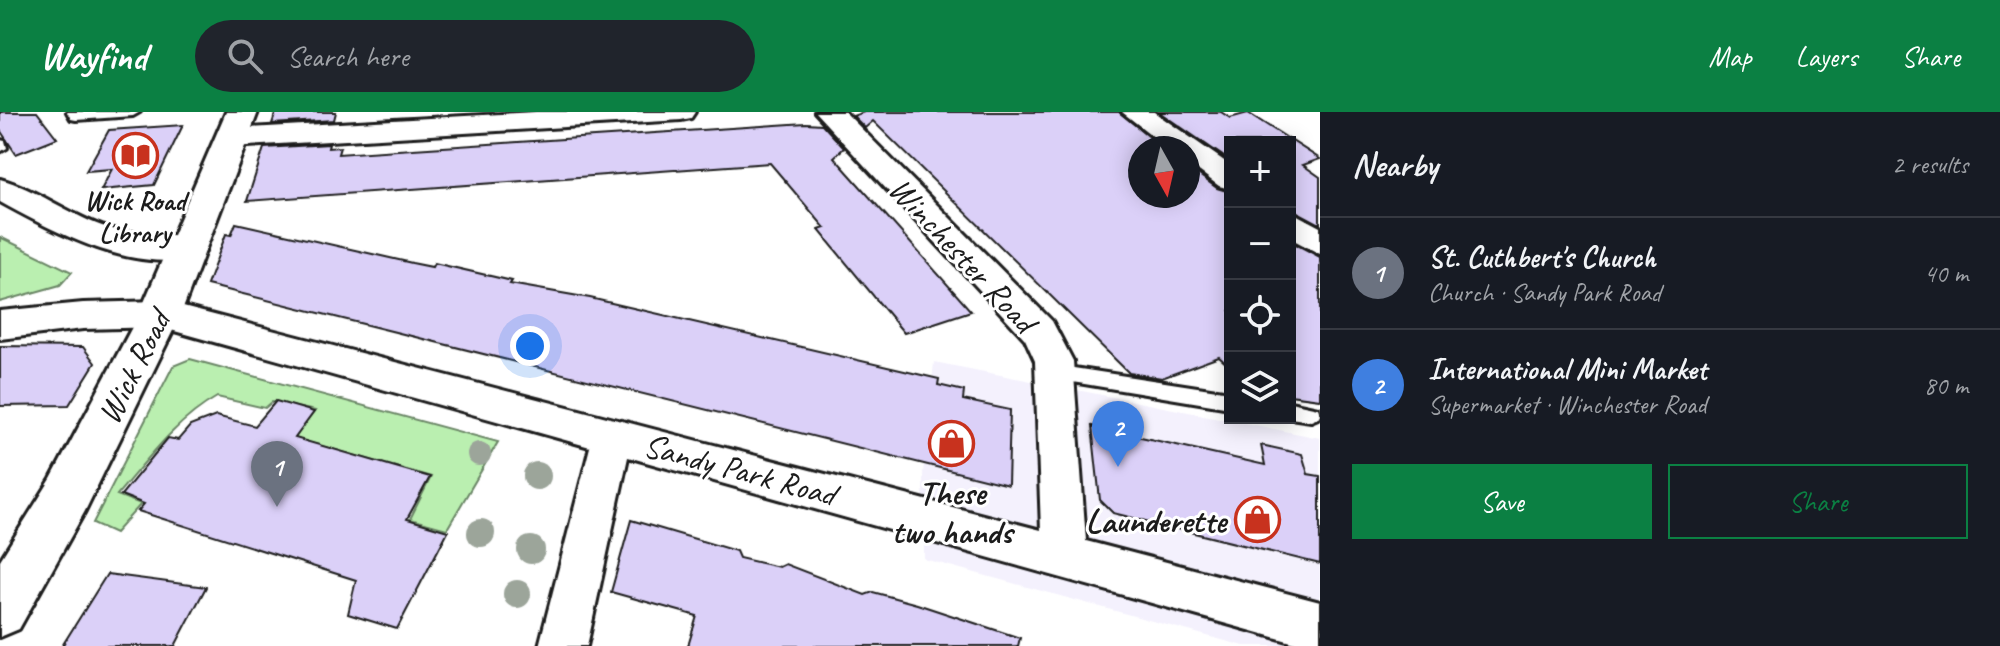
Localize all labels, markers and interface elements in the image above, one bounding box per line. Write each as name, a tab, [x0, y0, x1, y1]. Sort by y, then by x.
search box	[195, 20, 755, 92]
text: Wayfind	[40, 33, 147, 80]
icon: search	[223, 34, 267, 78]
text: Search here	[287, 37, 409, 75]
text: Map	[1709, 39, 1752, 74]
text: Layers	[1796, 39, 1857, 74]
text: Share	[1901, 39, 1960, 74]
library icon: Wick Road Library	[111, 132, 159, 180]
north arrow	[1128, 136, 1200, 208]
map controls	[1224, 136, 1296, 424]
button: +	[1224, 136, 1296, 208]
text: Nearby	[1352, 143, 1438, 186]
text: 2 results	[1892, 148, 1968, 181]
street label: Winchester Road	[880, 168, 1049, 344]
place label: Wick Road Library	[85, 183, 190, 250]
button: −	[1224, 208, 1296, 280]
text: St. Cuthbert's Church	[1428, 238, 1656, 276]
text: 1	[1372, 257, 1384, 290]
text: 40 m	[1924, 257, 1968, 290]
text: Church · Sandy Park Road	[1428, 276, 1661, 309]
button: locate	[1224, 280, 1296, 352]
street label: Wick Road	[87, 300, 182, 431]
your location	[510, 326, 550, 366]
text: International Mini Market	[1428, 350, 1707, 388]
button: layers	[1224, 352, 1296, 424]
text: 2	[1372, 369, 1384, 402]
text: 80 m	[1924, 369, 1968, 402]
text: Supermarket · Winchester Road	[1428, 388, 1707, 421]
pin: 2	[1092, 401, 1144, 467]
shop icon: These two hands	[928, 420, 976, 468]
street label: Sandy Park Road	[639, 423, 845, 517]
pin: 1	[251, 441, 303, 507]
button: Save	[1352, 464, 1652, 539]
button: Share	[1668, 464, 1968, 539]
place label: These two hands	[892, 471, 1015, 553]
shop icon: Launderette	[1233, 496, 1281, 544]
place label: Launderette	[1086, 499, 1229, 542]

